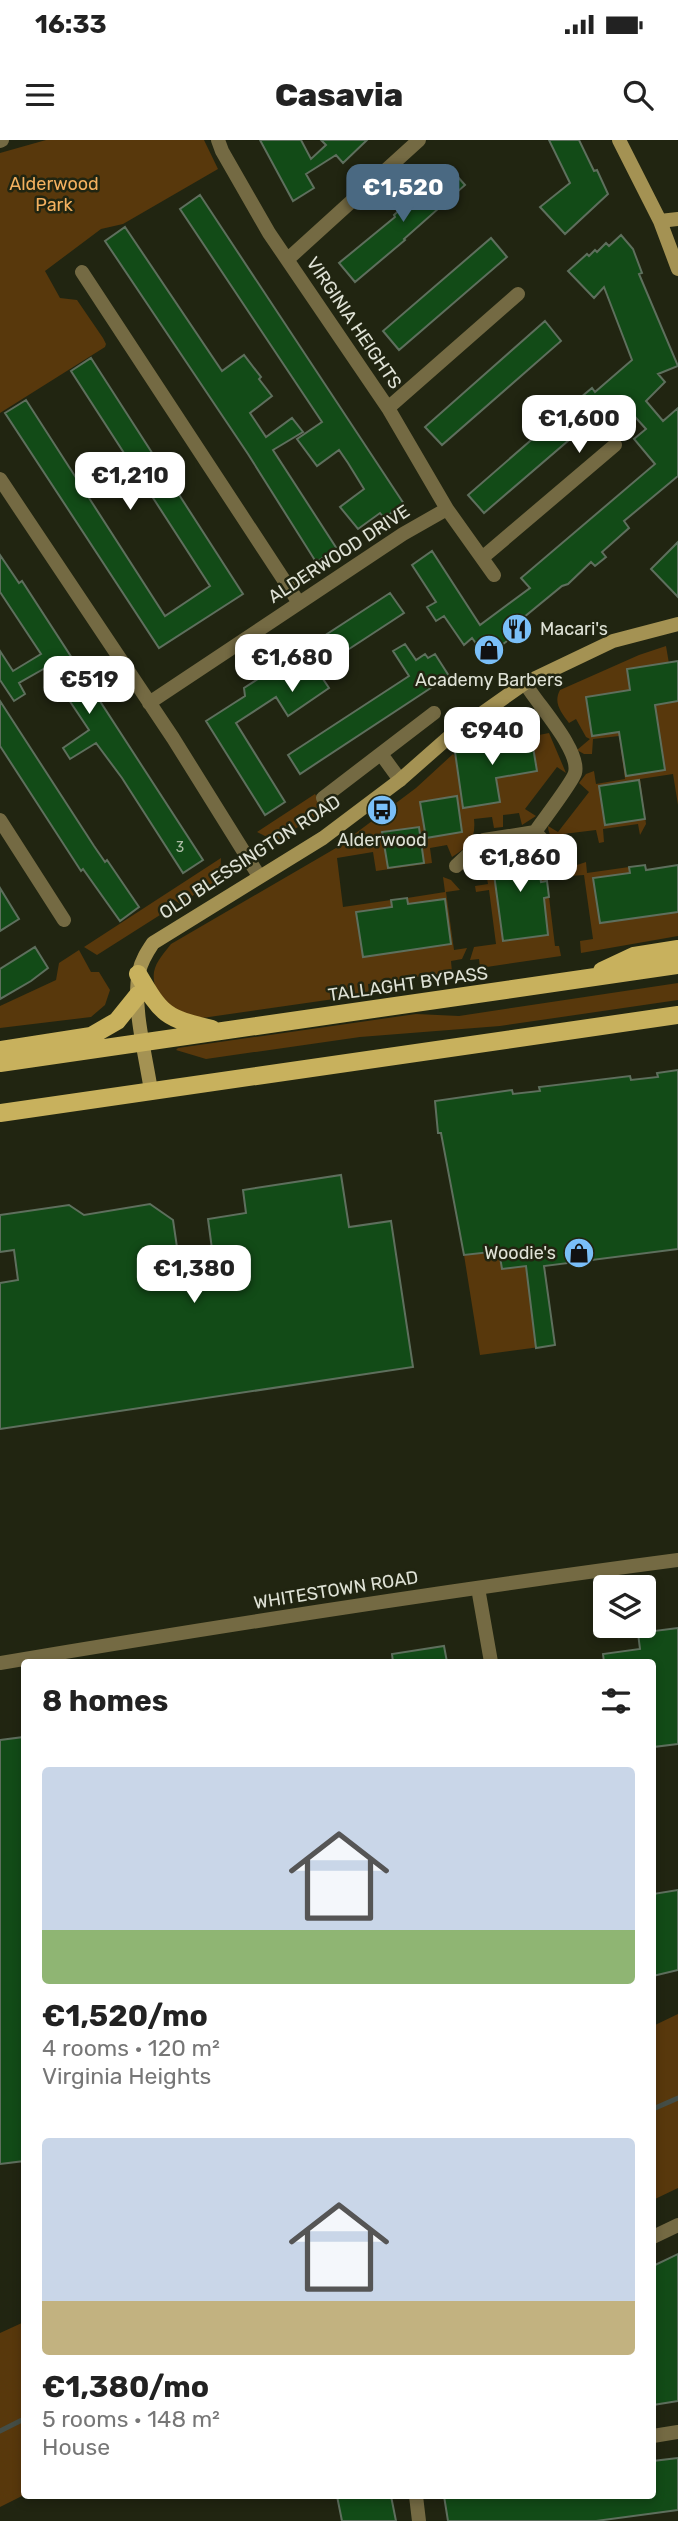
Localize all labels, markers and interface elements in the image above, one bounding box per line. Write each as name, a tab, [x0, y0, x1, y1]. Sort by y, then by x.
text: 16:33	[35, 9, 107, 40]
icon: menu	[21, 76, 59, 114]
text: Casavia	[275, 76, 403, 114]
icon: search	[619, 76, 657, 114]
pin: €1,520	[346, 164, 460, 224]
park label: Alderwood Park	[9, 173, 99, 216]
text: €1,520	[362, 173, 444, 201]
street label: VIRGINIA HEIGHTS	[302, 253, 406, 393]
pin: €1,600	[522, 396, 636, 455]
text: €1,600	[538, 404, 620, 432]
pin: €1,210	[73, 452, 187, 512]
text: €1,210	[91, 461, 169, 489]
street label: ALDERWOOD DRIVE	[264, 500, 414, 608]
restaurant icon: Macari's	[500, 612, 534, 646]
place label: Macari's	[540, 618, 608, 640]
shop icon: Academy Barbers	[472, 633, 506, 667]
pin: €1,680	[235, 634, 349, 694]
text: €1,680	[251, 643, 333, 671]
pin: €519	[48, 656, 130, 716]
text: €519	[60, 665, 118, 693]
place label: Academy Barbers	[415, 669, 563, 691]
pin: €940	[451, 708, 533, 767]
text: €940	[460, 716, 524, 744]
street label: OLD BLESSINGTON ROAD	[155, 790, 345, 924]
bus stop icon: Alderwood	[365, 793, 399, 827]
place label: Alderwood	[337, 829, 427, 851]
pin: €1,860	[463, 834, 577, 894]
house number: 3	[176, 839, 184, 856]
text: €1,860	[479, 843, 561, 871]
street label: TALLAGHT BYPASS	[327, 962, 489, 1006]
shop icon: Woodie's	[562, 1236, 596, 1270]
place label: Woodie's	[484, 1242, 556, 1264]
pin: €1,380	[137, 1246, 251, 1305]
text: €1,380	[153, 1254, 235, 1282]
street label: WHITESTOWN ROAD	[252, 1566, 420, 1614]
map controls	[593, 1575, 656, 1638]
button: layers	[593, 1575, 656, 1638]
icon: filters	[597, 1682, 635, 1720]
text: 8 homes	[42, 1683, 168, 1719]
icon: home	[276, 1813, 402, 1939]
text: €1,520/mo	[42, 1998, 208, 2034]
text: 4 rooms · 120 m²	[42, 2034, 220, 2062]
text: Virginia Heights	[42, 2062, 211, 2090]
icon: home	[276, 2184, 402, 2310]
text: €1,380/mo	[42, 2369, 209, 2405]
text: 5 rooms · 148 m²	[42, 2405, 220, 2433]
text: House	[42, 2433, 110, 2461]

